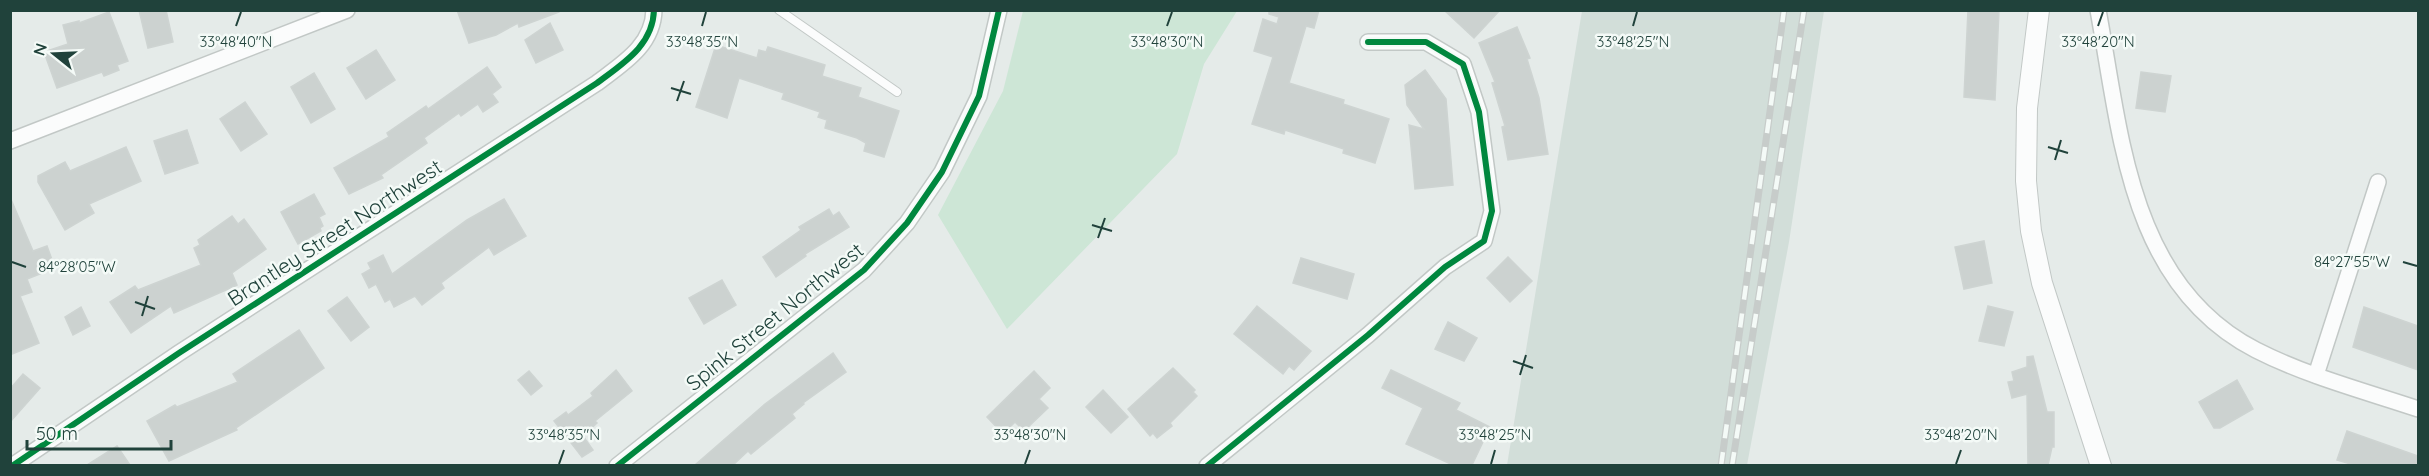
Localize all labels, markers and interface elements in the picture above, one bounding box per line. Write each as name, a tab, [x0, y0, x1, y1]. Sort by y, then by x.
north arrow	[24, 24, 84, 84]
text: 33°48'40"N	[199, 32, 273, 51]
text: 33°48'35"N	[666, 32, 738, 51]
text: 33°48'30"N	[1130, 32, 1204, 51]
text: 33°48'25"N	[1597, 32, 1669, 51]
text: 33°48'20"N	[2061, 32, 2135, 51]
text: N	[28, 41, 51, 58]
street label: Brantley Street Northwest	[222, 153, 447, 311]
street label: Spink Street Northwest	[680, 237, 868, 396]
text: 84°27'55"W	[2314, 252, 2391, 271]
text: 84°28'05"W	[38, 257, 116, 276]
scale bar	[27, 413, 171, 451]
text: 50 m	[36, 422, 78, 445]
text: 33°48'35"N	[528, 425, 600, 444]
text: 33°48'30"N	[993, 425, 1067, 444]
text: 33°48'25"N	[1459, 425, 1531, 444]
text: 33°48'20"N	[1924, 425, 1998, 444]

